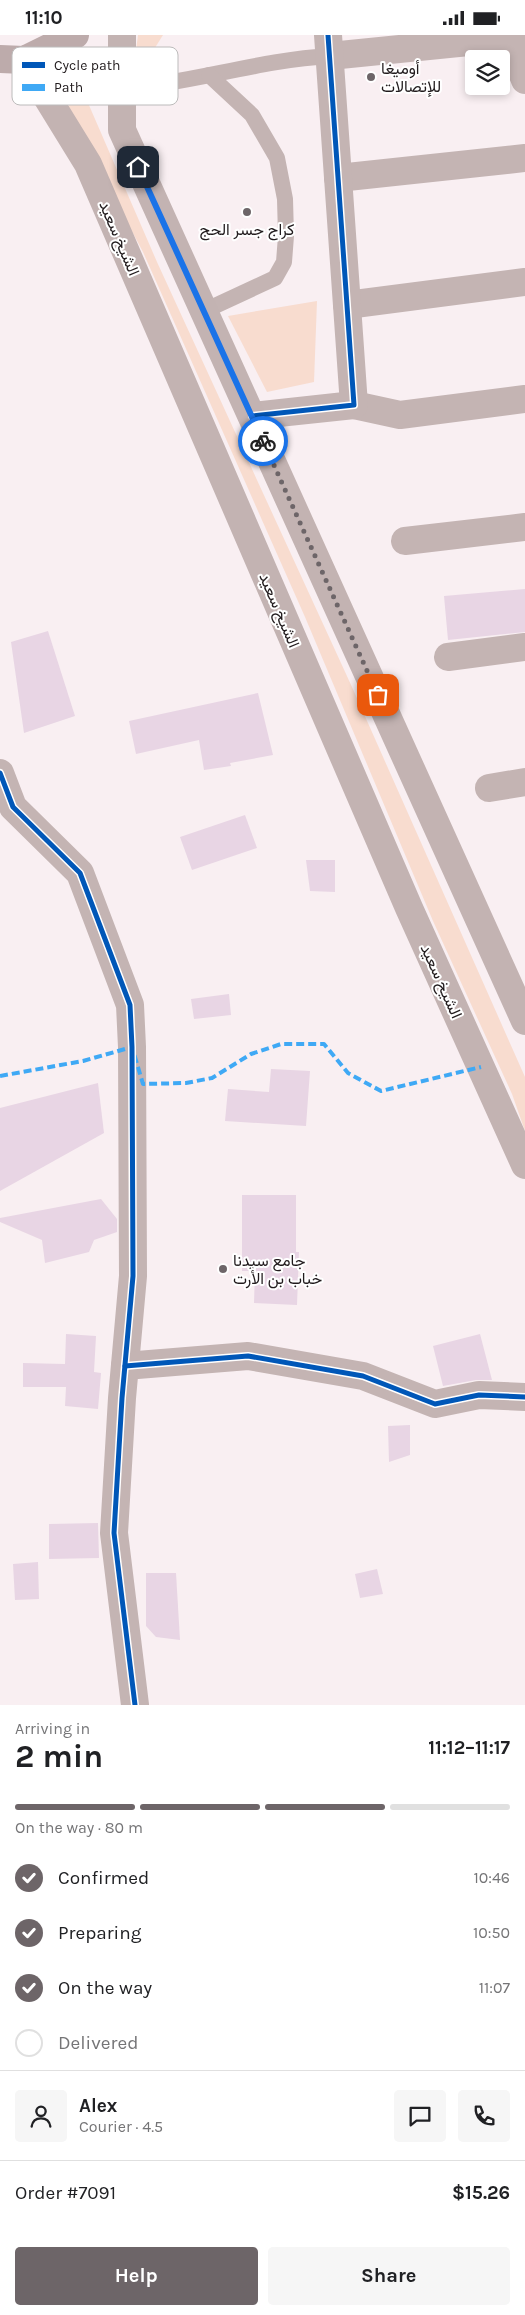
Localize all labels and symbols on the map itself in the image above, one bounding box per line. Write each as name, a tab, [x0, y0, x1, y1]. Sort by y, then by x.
legend	[12, 47, 178, 105]
text: Cycle path	[54, 57, 120, 74]
place label: أوميغا للإتصالات	[381, 59, 441, 97]
marker: أوميغا للإتصالات	[365, 71, 377, 83]
text: Path	[54, 79, 83, 96]
pin	[117, 146, 159, 188]
street label: الشيخ سعيد	[93, 198, 144, 279]
marker: كراج جسر الحج	[241, 206, 253, 218]
place label: كراج جسر الحج	[200, 220, 294, 241]
courier	[238, 416, 288, 466]
street label: الشيخ سعيد	[253, 570, 304, 651]
pin	[357, 674, 399, 716]
street label: الشيخ سعيد	[415, 941, 466, 1022]
place label: جامع سيدنا خباب بن الأرت	[233, 1251, 323, 1289]
marker: جامع سيدنا خباب بن الأرت	[217, 1263, 229, 1275]

